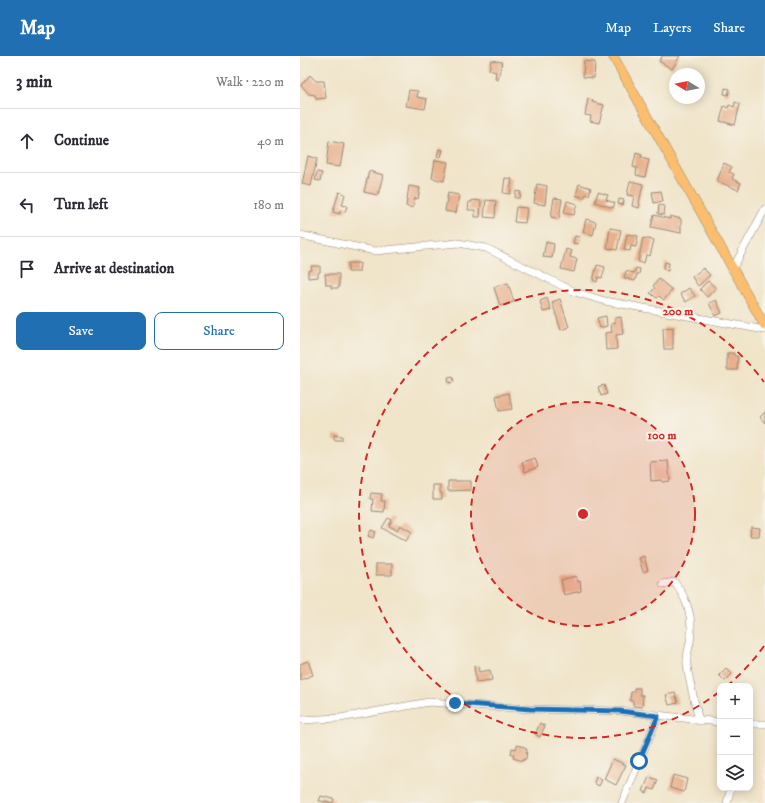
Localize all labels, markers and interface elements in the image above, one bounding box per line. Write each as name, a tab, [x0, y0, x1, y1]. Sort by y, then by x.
text: Map	[20, 17, 55, 40]
text: Map	[605, 19, 631, 37]
text: Layers	[653, 19, 691, 37]
text: Share	[713, 19, 745, 37]
north arrow	[669, 68, 705, 104]
text: 3 min	[16, 71, 52, 93]
text: Walk · 220 m	[216, 74, 284, 90]
icon: ahead	[16, 130, 38, 152]
text: Continue	[54, 131, 109, 150]
text: 40 m	[257, 133, 284, 149]
icon: left	[16, 194, 38, 216]
text: Turn left	[54, 195, 108, 214]
text: 180 m	[253, 197, 284, 213]
icon: arrive	[16, 258, 38, 280]
text: Arrive at destination	[54, 259, 174, 278]
text: 200 m	[663, 304, 693, 319]
button: Save	[16, 312, 146, 350]
button: Share	[154, 312, 284, 350]
text: 100 m	[648, 428, 676, 443]
centre of rings	[576, 507, 590, 521]
map controls	[717, 683, 753, 791]
button: +	[717, 683, 753, 719]
route end	[446, 694, 464, 712]
button: −	[717, 719, 753, 755]
route start	[630, 752, 648, 770]
button: layers	[717, 755, 753, 791]

